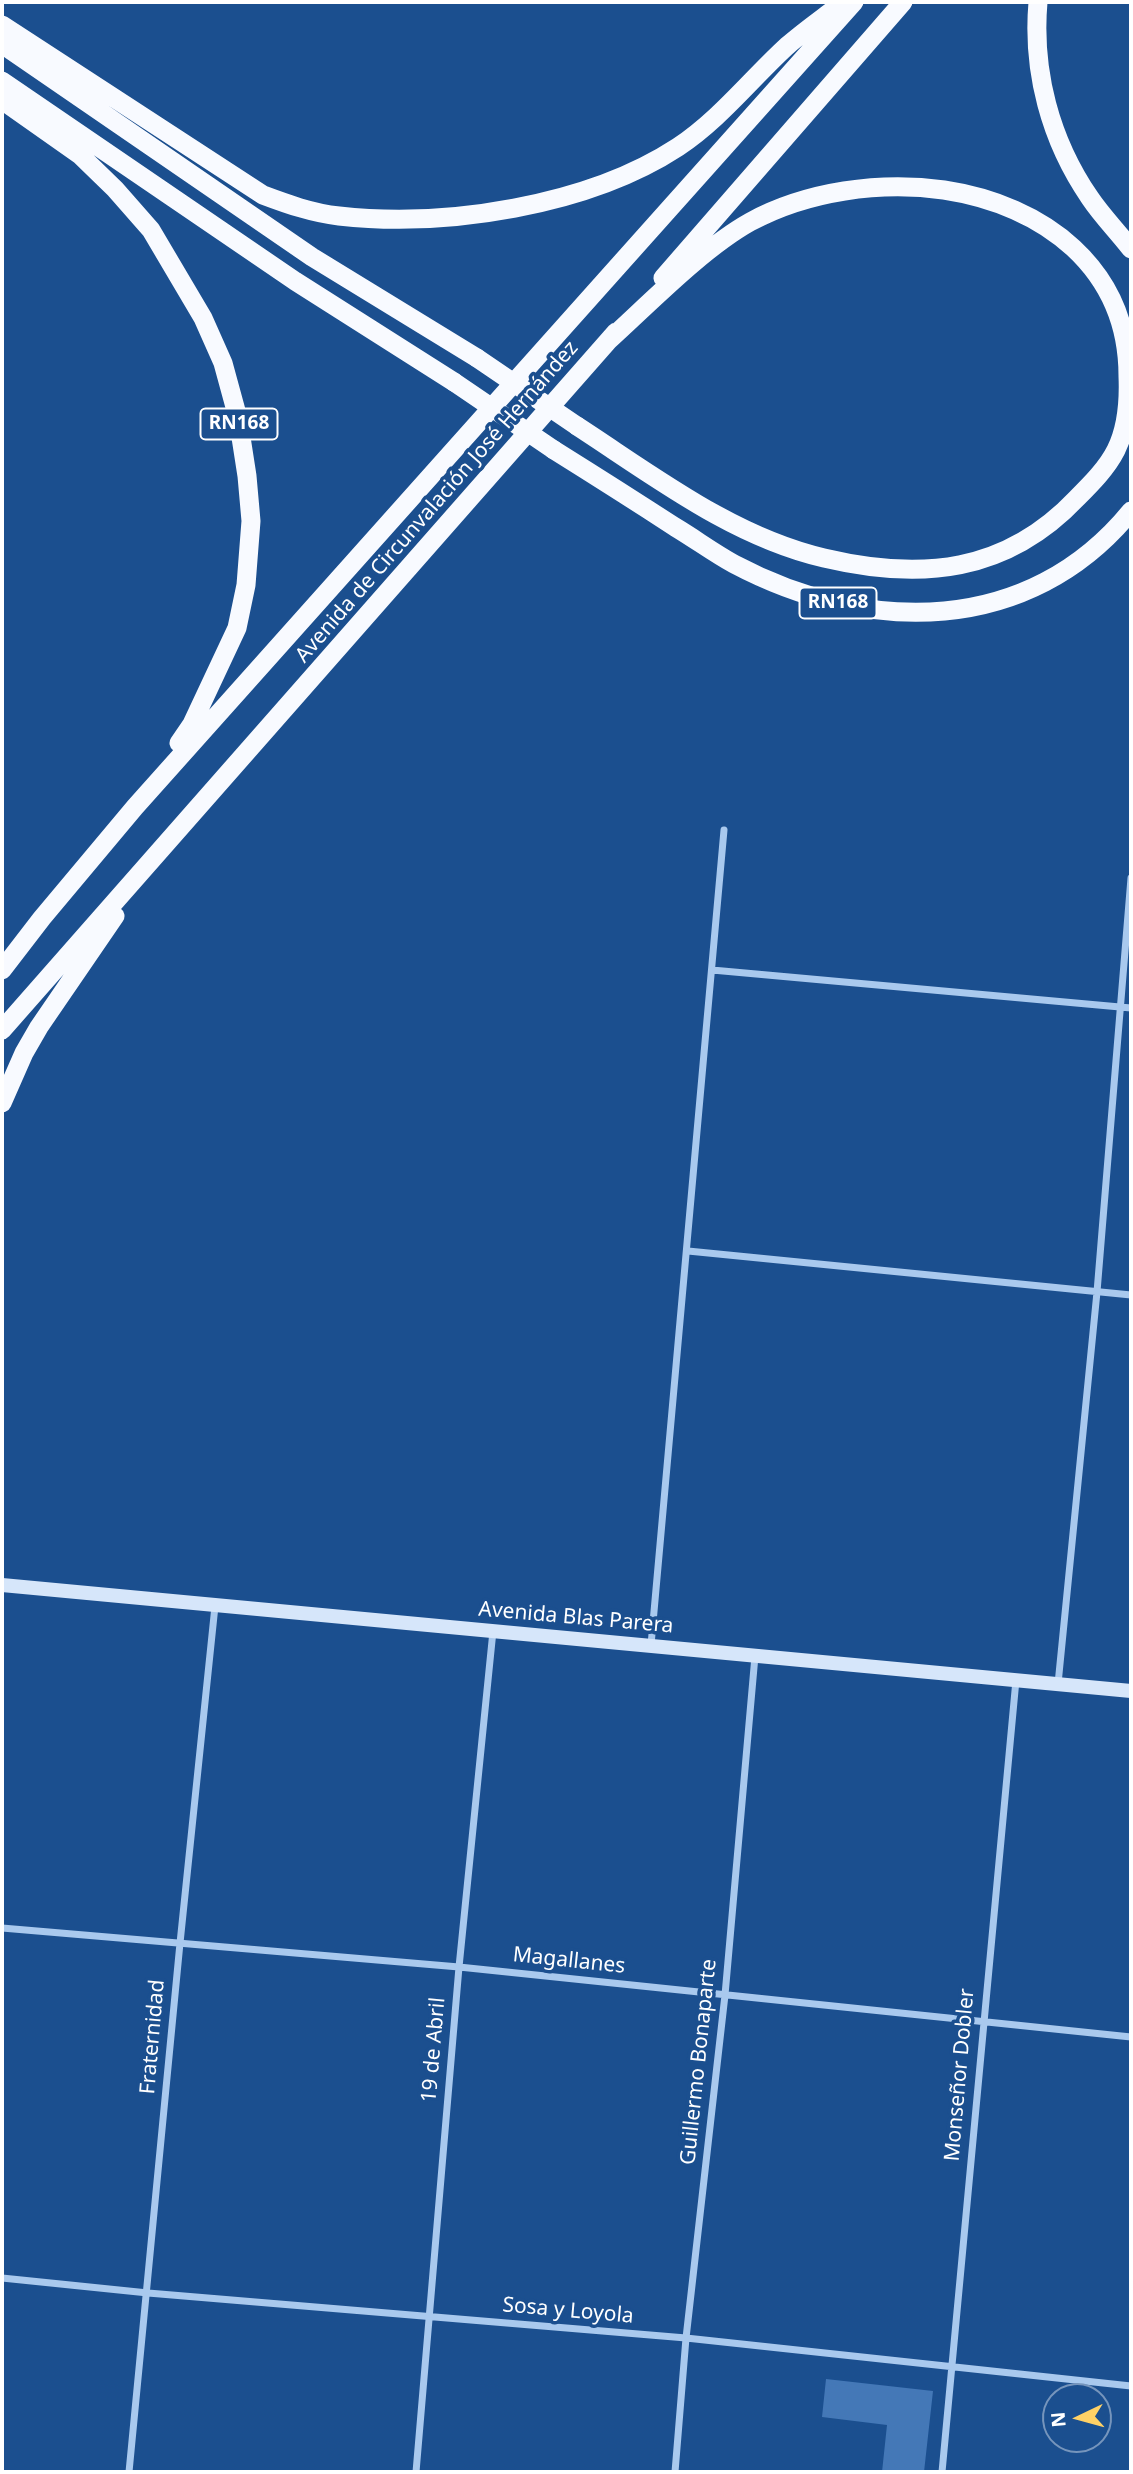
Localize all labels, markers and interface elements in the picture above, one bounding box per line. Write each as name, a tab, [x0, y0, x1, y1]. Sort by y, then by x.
street label: Avenida de Circunvalación José Hernández	[290, 336, 584, 668]
road number: RN168	[201, 408, 278, 440]
road number: RN168	[800, 588, 876, 618]
street label: Avenida Blas Parera	[478, 1597, 674, 1639]
street label: Magallanes	[511, 1943, 627, 1979]
street label: Guillermo Bonaparte	[676, 1958, 722, 2166]
street label: Fraternidad	[135, 1979, 171, 2095]
street label: Monseñor Dobler	[940, 1988, 980, 2162]
street label: 19 de Abril	[417, 1996, 451, 2104]
street label: Sosa y Loyola	[501, 2293, 635, 2329]
north arrow	[1042, 2383, 1112, 2453]
text: N	[1044, 2411, 1072, 2428]

